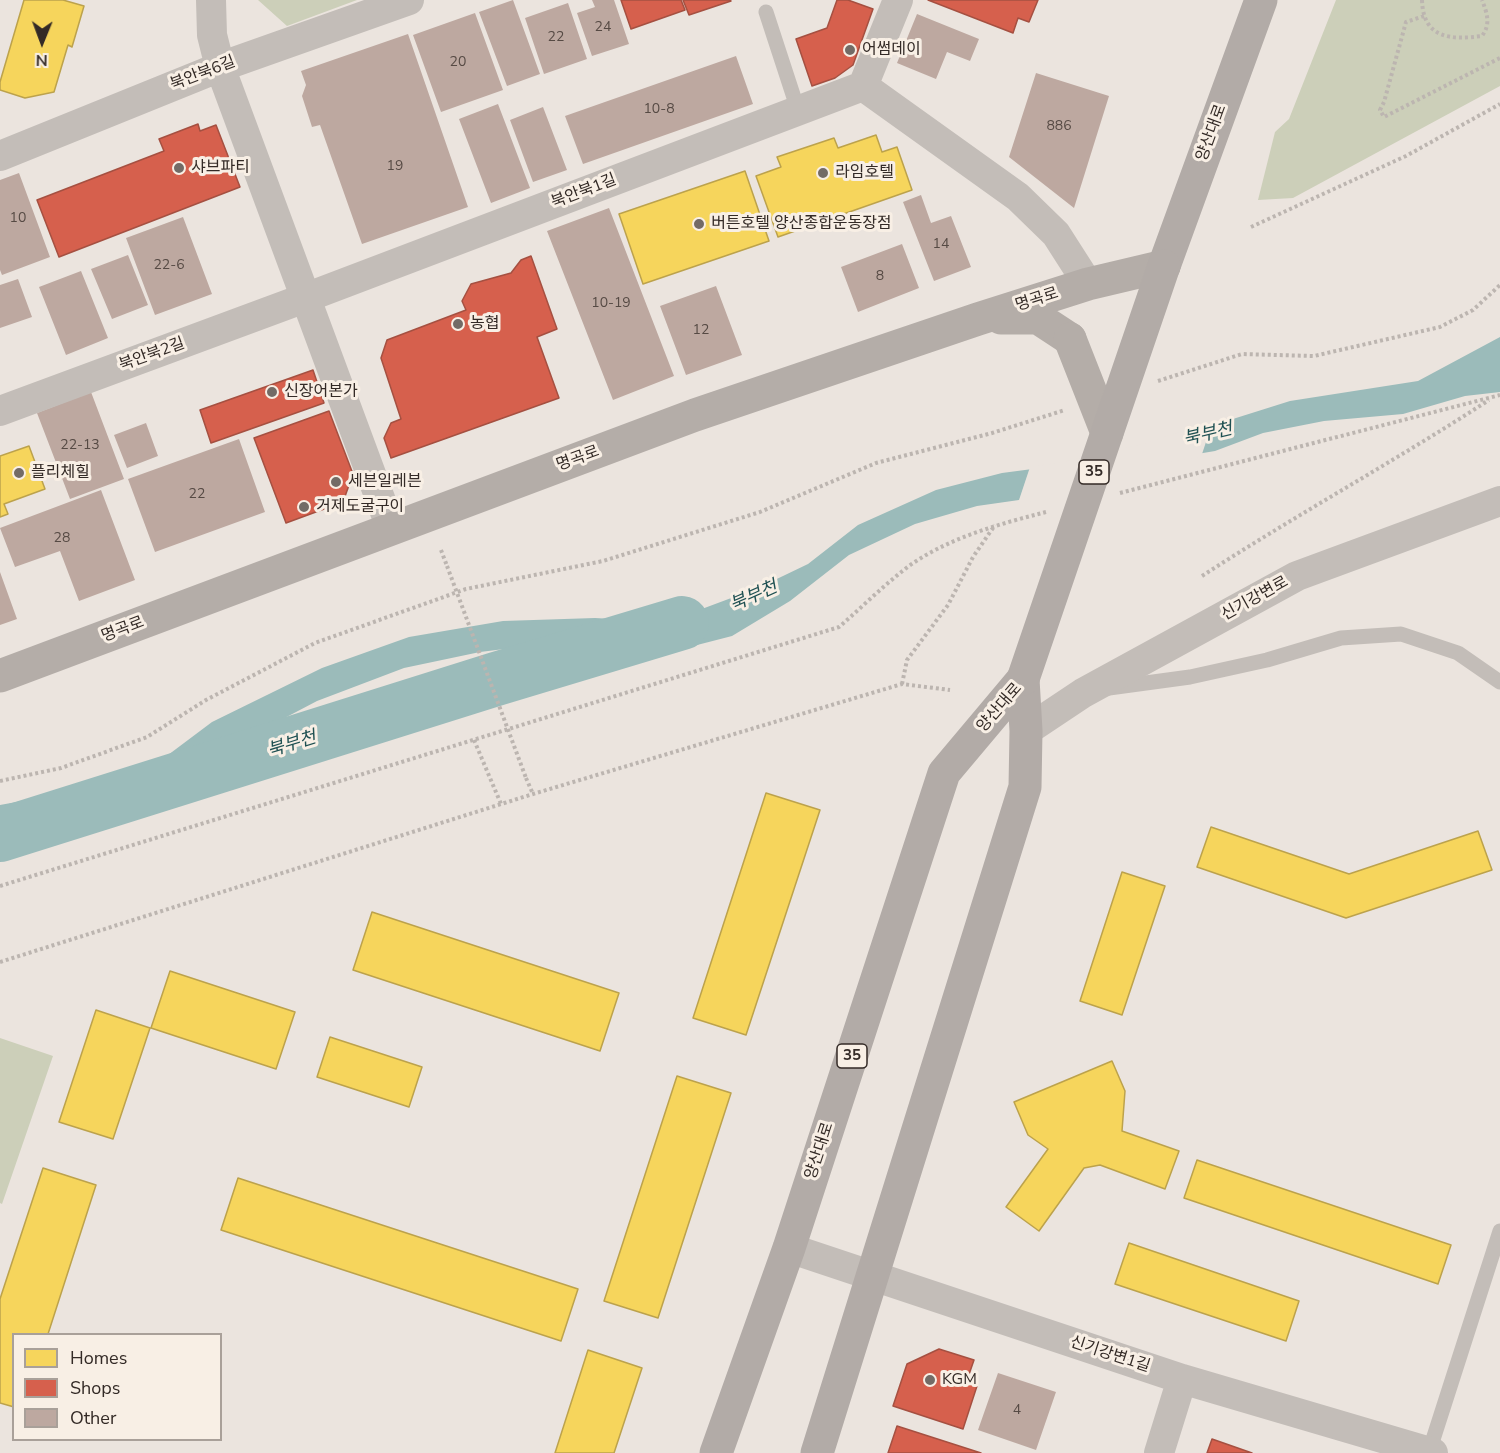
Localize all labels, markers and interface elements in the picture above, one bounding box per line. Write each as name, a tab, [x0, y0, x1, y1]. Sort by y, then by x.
north arrow	[12, 12, 72, 72]
house number: 24	[595, 20, 611, 36]
house number: 22	[548, 30, 564, 46]
place label: 어썸데이	[862, 40, 921, 60]
marker: 어썸데이	[843, 43, 857, 57]
text: N	[36, 49, 48, 71]
street label: 북안북6길	[168, 53, 238, 95]
house number: 20	[450, 55, 466, 71]
house number: 10-8	[643, 102, 675, 118]
street label: 양산대로	[1193, 102, 1231, 164]
house number: 886	[1046, 119, 1072, 135]
place label: 샤브파티	[191, 158, 250, 178]
house number: 19	[387, 159, 403, 175]
marker: 샤브파티	[172, 161, 186, 175]
place label: 라임호텔	[835, 163, 894, 183]
marker: 라임호텔	[816, 166, 830, 180]
street label: 북안북1길	[549, 171, 619, 213]
house number: 10	[10, 211, 26, 227]
place label: 버튼호텔 양산종합운동장점	[711, 214, 892, 234]
marker: 버튼호텔 양산종합운동장점	[692, 217, 706, 231]
house number: 14	[933, 237, 949, 253]
house number: 22-6	[153, 258, 185, 274]
house number: 8	[876, 269, 884, 285]
street label: 명곡로	[1013, 284, 1061, 316]
house number: 10-19	[591, 296, 631, 312]
place label: 농협	[470, 314, 499, 334]
marker: 농협	[451, 317, 465, 331]
house number: 12	[693, 323, 709, 339]
street label: 북안북2길	[117, 334, 187, 376]
place label: 신장어본가	[284, 382, 358, 402]
marker: 신장어본가	[265, 385, 279, 399]
water label: 북부천	[1181, 419, 1235, 451]
house number: 22-13	[60, 438, 100, 454]
street label: 명곡로	[554, 442, 602, 476]
road number: 35	[1079, 460, 1109, 484]
place label: 플리체힐	[31, 463, 90, 483]
marker: 플리체힐	[12, 466, 26, 480]
place label: 세븐일레븐	[348, 472, 422, 492]
marker: 세븐일레븐	[329, 475, 343, 489]
house number: 22	[189, 487, 205, 503]
place label: 거제도굴구이	[316, 497, 404, 517]
marker: 거제도굴구이	[297, 500, 311, 514]
house number: 28	[54, 531, 70, 547]
street label: 신기강변로	[1218, 573, 1292, 625]
water label: 북부천	[727, 577, 781, 617]
street label: 명곡로	[99, 613, 147, 647]
street label: 양산대로	[973, 679, 1027, 737]
water label: 북부천	[265, 727, 319, 763]
road number: 35	[837, 1044, 867, 1068]
street label: 양산대로	[802, 1120, 838, 1182]
legend	[12, 1333, 222, 1441]
street label: 신기강변1길	[1067, 1333, 1153, 1377]
text: Homes	[70, 1346, 127, 1370]
place label: KGM	[942, 1370, 977, 1390]
marker: KGM	[923, 1373, 937, 1387]
text: Shops	[70, 1376, 120, 1400]
house number: 4	[1013, 1403, 1021, 1419]
text: Other	[70, 1406, 116, 1430]

